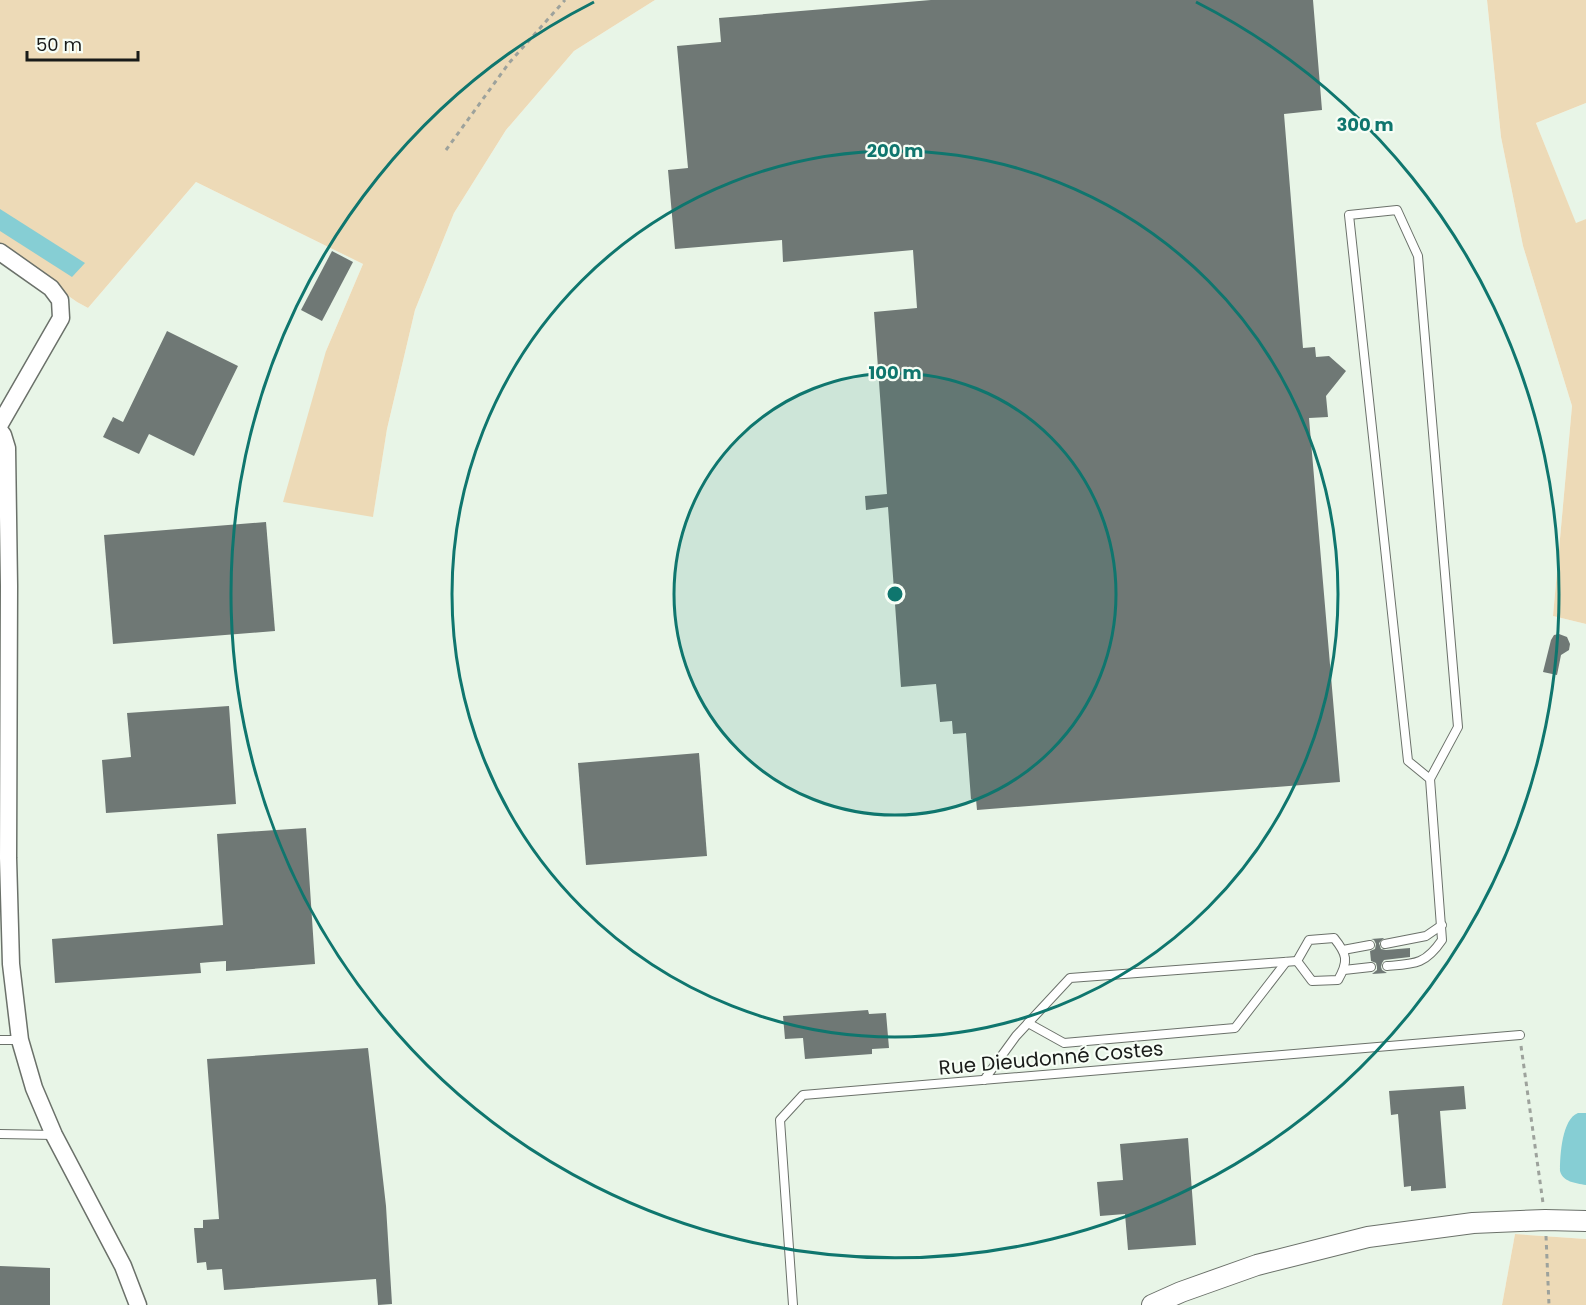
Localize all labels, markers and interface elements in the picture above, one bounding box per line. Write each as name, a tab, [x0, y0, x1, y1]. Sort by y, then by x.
scale bar	[27, 24, 138, 62]
text: 50 m	[36, 32, 82, 57]
text: 300 m	[1336, 112, 1394, 137]
text: 200 m	[867, 138, 923, 163]
text: 100 m	[868, 360, 922, 385]
centre of rings	[885, 584, 905, 604]
street label: Rue Dieudonné Costes	[937, 1034, 1165, 1082]

